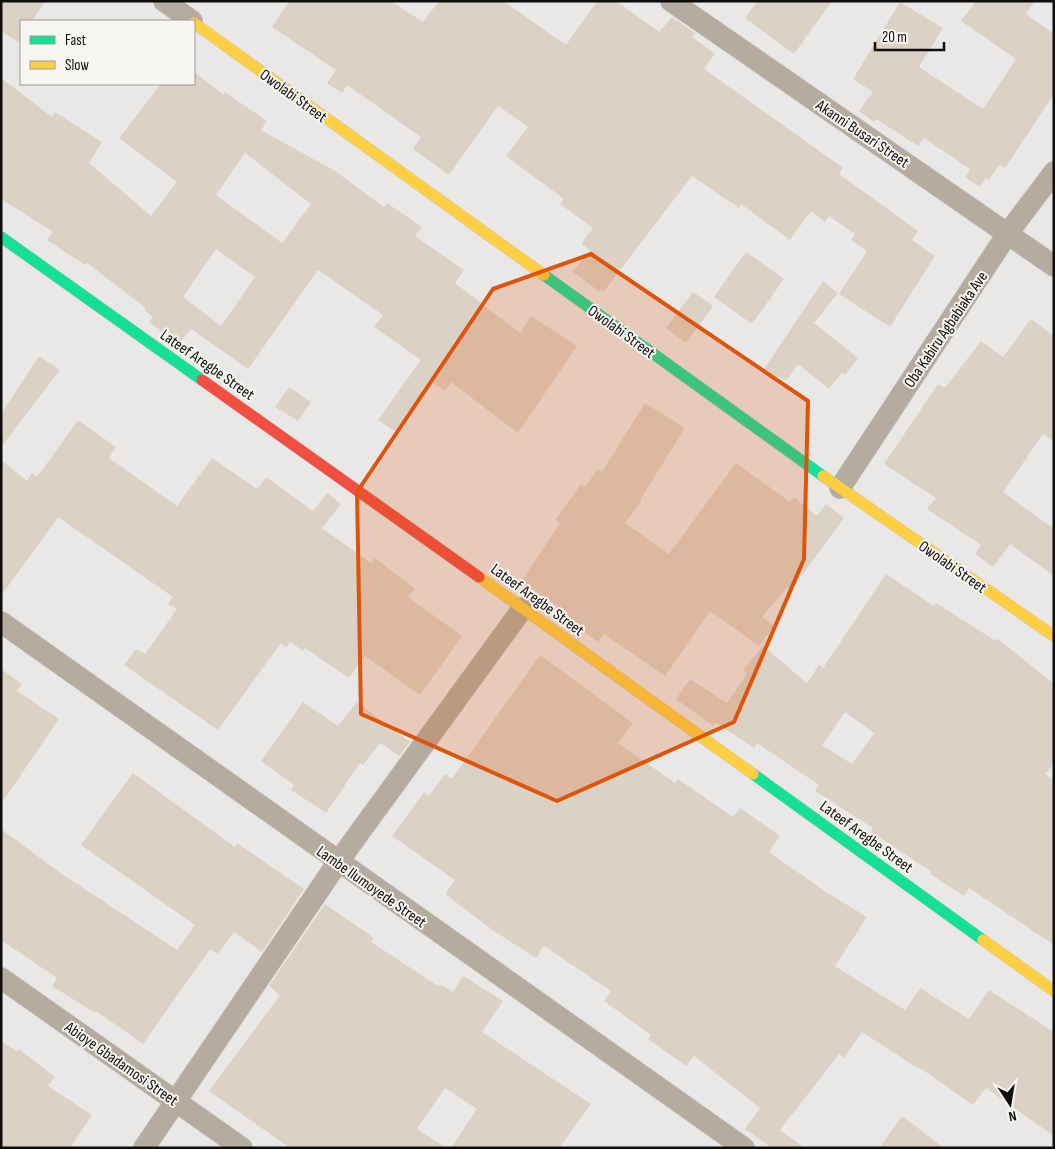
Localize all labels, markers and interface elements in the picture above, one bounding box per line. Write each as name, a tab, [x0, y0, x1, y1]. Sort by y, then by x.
legend	[20, 20, 195, 85]
scale bar	[875, 20, 944, 52]
text: 20 m	[882, 28, 907, 47]
text: Fast	[65, 31, 87, 50]
text: Slow	[65, 56, 89, 75]
street label: Owolabi Street	[256, 65, 331, 127]
street label: Akanni Busari Street	[811, 96, 912, 172]
street label: Oba Kabiru Agbabiaka Ave	[900, 268, 992, 392]
street label: Owolabi Street	[584, 301, 659, 363]
street label: Lateef Aregbe Street	[156, 326, 258, 405]
street label: Owolabi Street	[915, 537, 990, 598]
street label: Lateef Aregbe Street	[487, 560, 588, 640]
street label: Lateef Aregbe Street	[816, 797, 917, 877]
street label: Lambe Ilumoyede Street	[313, 842, 430, 932]
street label: Abioye Gbadamosi Street	[60, 1018, 181, 1110]
north arrow	[985, 1079, 1035, 1129]
text: N	[1007, 1107, 1018, 1125]

